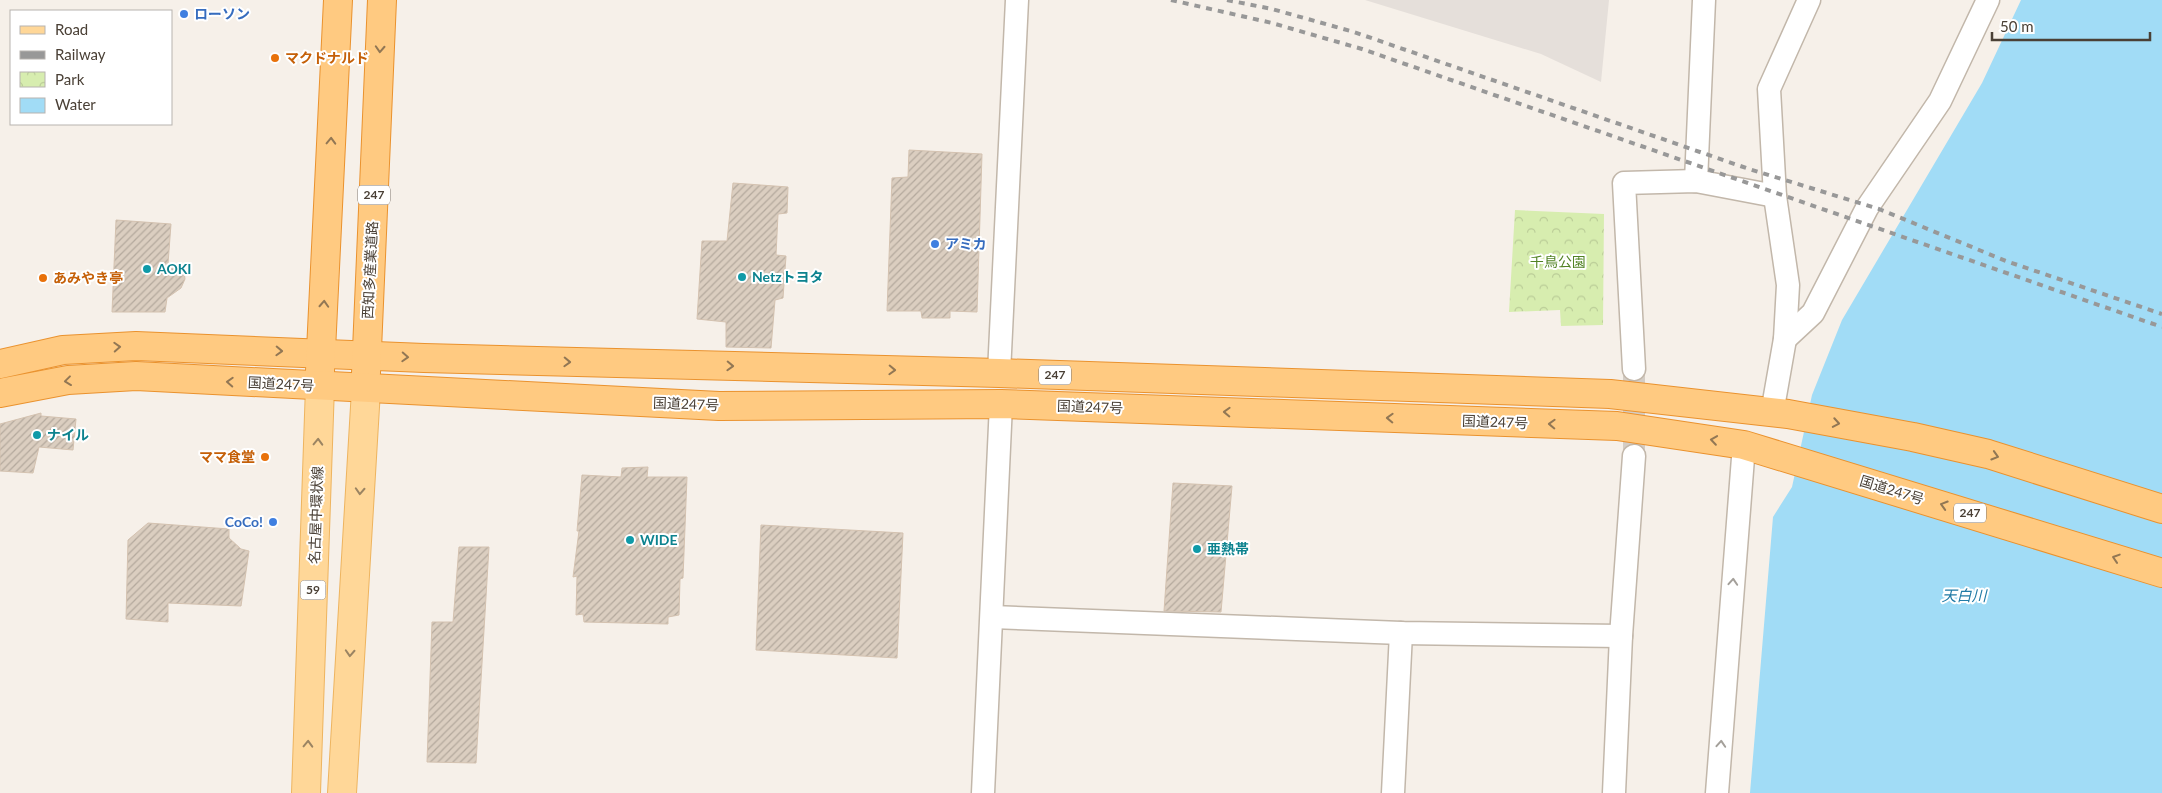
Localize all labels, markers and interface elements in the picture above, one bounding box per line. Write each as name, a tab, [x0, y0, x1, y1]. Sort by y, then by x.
place label: ローソン	[194, 5, 250, 22]
marker: ローソン	[178, 8, 190, 20]
legend	[10, 10, 172, 125]
scale bar	[1992, 10, 2150, 42]
text: 50 m	[2000, 17, 2034, 35]
text: Road	[55, 20, 88, 38]
text: Railway	[55, 45, 106, 63]
one-way arrow	[375, 45, 385, 53]
place label: マクドナルド	[285, 49, 369, 66]
marker: マクドナルド	[269, 52, 281, 64]
text: Park	[55, 70, 85, 88]
text: Water	[55, 95, 96, 113]
one-way arrow	[326, 137, 337, 145]
road number: 247	[358, 186, 390, 204]
street label: 西知多産業道路	[358, 221, 381, 319]
place label: アミカ	[945, 235, 987, 252]
marker: アミカ	[929, 238, 941, 250]
park label: 千鳥公園	[1530, 253, 1586, 270]
place label: AOKI	[156, 260, 191, 277]
marker: AOKI	[141, 263, 153, 275]
place label: Netzトヨタ	[752, 268, 824, 285]
place label: あみやき亭	[53, 269, 123, 286]
marker: Netzトヨタ	[736, 271, 748, 283]
marker: あみやき亭	[37, 272, 49, 284]
one-way arrow	[319, 299, 330, 307]
one-way arrow	[113, 341, 121, 352]
one-way arrow	[276, 346, 284, 356]
one-way arrow	[401, 351, 409, 362]
one-way arrow	[563, 356, 571, 367]
one-way arrow	[726, 361, 734, 371]
one-way arrow	[888, 365, 896, 376]
road number: 247	[1039, 366, 1071, 384]
street label: 国道247号	[247, 373, 315, 394]
one-way arrow	[64, 375, 72, 386]
one-way arrow	[226, 376, 234, 387]
street label: 国道247号	[653, 394, 719, 413]
street label: 国道247号	[1057, 397, 1123, 416]
one-way arrow	[1223, 407, 1231, 418]
street label: 国道247号	[1462, 412, 1528, 431]
one-way arrow	[1386, 413, 1394, 423]
one-way arrow	[1832, 417, 1841, 427]
one-way arrow	[1548, 419, 1556, 429]
place label: ナイル	[47, 426, 89, 443]
marker: ナイル	[31, 429, 43, 441]
one-way arrow	[1709, 436, 1718, 446]
one-way arrow	[313, 438, 323, 446]
place label: ママ食堂	[199, 448, 255, 465]
one-way arrow	[1991, 450, 1999, 460]
marker: ママ食堂	[259, 451, 271, 463]
street label: 名古屋中環状線	[305, 466, 326, 564]
street label: 国道247号	[1858, 472, 1926, 507]
one-way arrow	[355, 487, 366, 495]
one-way arrow	[1940, 501, 1948, 511]
road number: 247	[1954, 503, 1986, 522]
place label: CoCo!	[225, 513, 263, 530]
marker: CoCo!	[267, 516, 279, 528]
place label: WIDE	[640, 531, 678, 548]
marker: WIDE	[624, 534, 636, 546]
place label: 亜熱帯	[1207, 540, 1249, 557]
marker: 亜熱帯	[1191, 543, 1203, 555]
one-way arrow	[2112, 554, 2120, 564]
one-way arrow	[1727, 578, 1738, 586]
road number: 59	[300, 580, 326, 600]
water label: 天白川	[1941, 586, 1988, 604]
one-way arrow	[345, 649, 356, 657]
one-way arrow	[302, 740, 313, 748]
one-way arrow	[1715, 740, 1726, 748]

